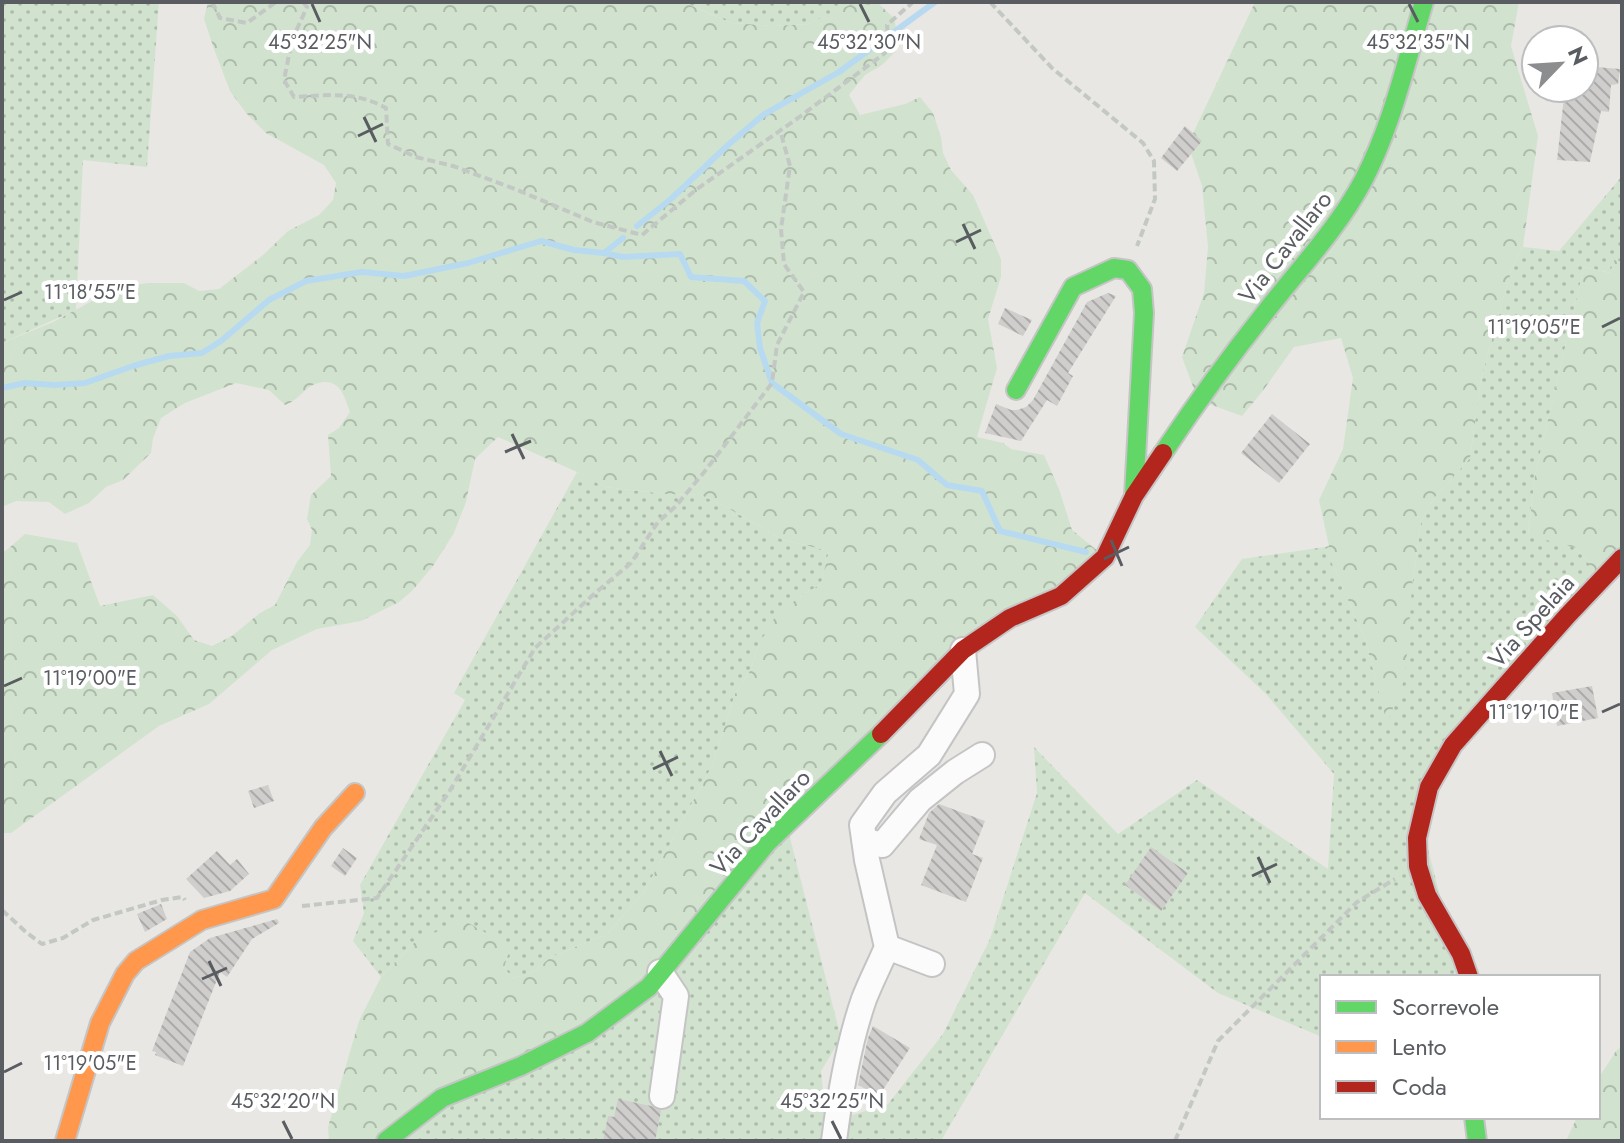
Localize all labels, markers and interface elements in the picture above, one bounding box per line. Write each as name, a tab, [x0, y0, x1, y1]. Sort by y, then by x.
north arrow	[1520, 24, 1600, 104]
text: 45°32'25"N	[268, 28, 372, 57]
text: 45°32'30"N	[817, 28, 921, 57]
text: 45°32'35"N	[1366, 28, 1470, 57]
text: N	[1560, 41, 1596, 70]
street label: Via Cavallaro	[1230, 183, 1340, 311]
text: 11°18'55"E	[44, 278, 136, 307]
text: 11°19'05"E	[1487, 313, 1581, 342]
street label: Via Spelaia	[1480, 567, 1582, 675]
text: 11°19'00"E	[43, 664, 137, 693]
text: 11°19'10"E	[1488, 698, 1580, 727]
street label: Via Cavallaro	[701, 761, 819, 883]
legend	[1320, 975, 1600, 1119]
text: Scorrevole	[1392, 989, 1499, 1024]
text: Lento	[1392, 1029, 1447, 1064]
text: 11°19'05"E	[43, 1049, 137, 1078]
text: Coda	[1392, 1069, 1447, 1104]
text: 45°32'20"N	[231, 1087, 335, 1116]
text: 45°32'25"N	[780, 1087, 884, 1116]

